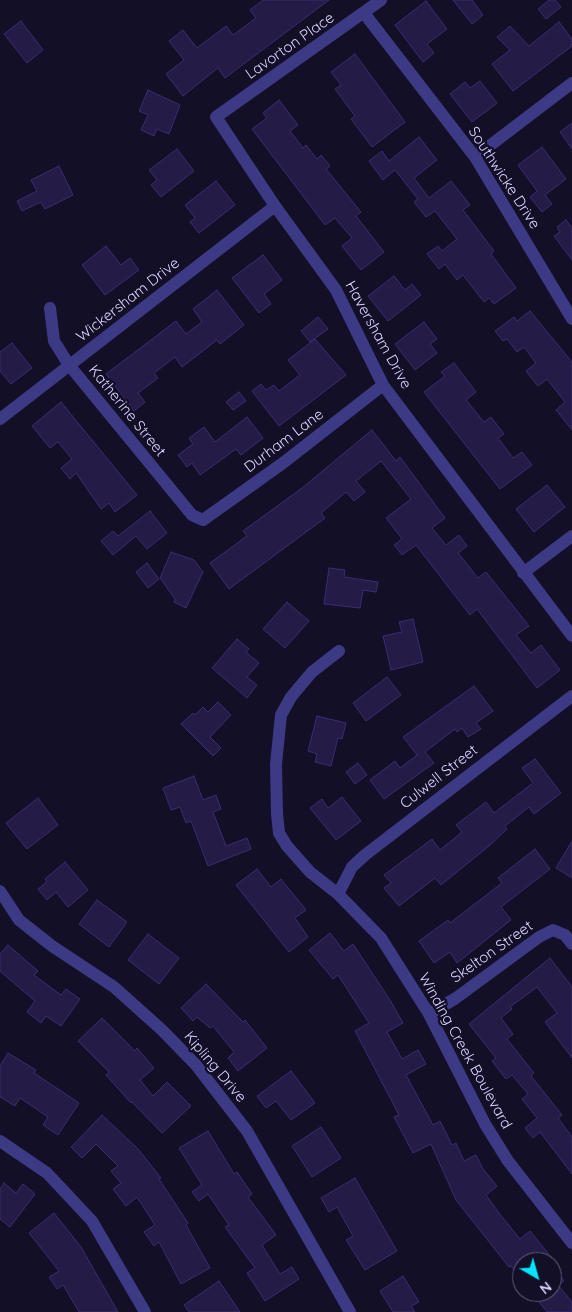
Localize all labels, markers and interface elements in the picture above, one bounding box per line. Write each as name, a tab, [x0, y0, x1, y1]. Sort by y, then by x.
street label: Lavorton Place	[242, 9, 338, 83]
street label: Southwicke Drive	[464, 124, 544, 232]
street label: Wickersham Drive	[73, 254, 183, 346]
street label: Haversham Drive	[341, 278, 415, 392]
street label: Katherine Street	[85, 362, 169, 460]
street label: Durham Lane	[241, 405, 327, 477]
street label: Culwell Street	[397, 741, 481, 813]
street label: Skelton Street	[448, 917, 536, 987]
street label: Winding Creek Boulevard	[415, 970, 515, 1132]
street label: Kipling Drive	[180, 1028, 250, 1106]
north arrow	[512, 1252, 562, 1302]
text: N	[536, 1278, 555, 1298]

